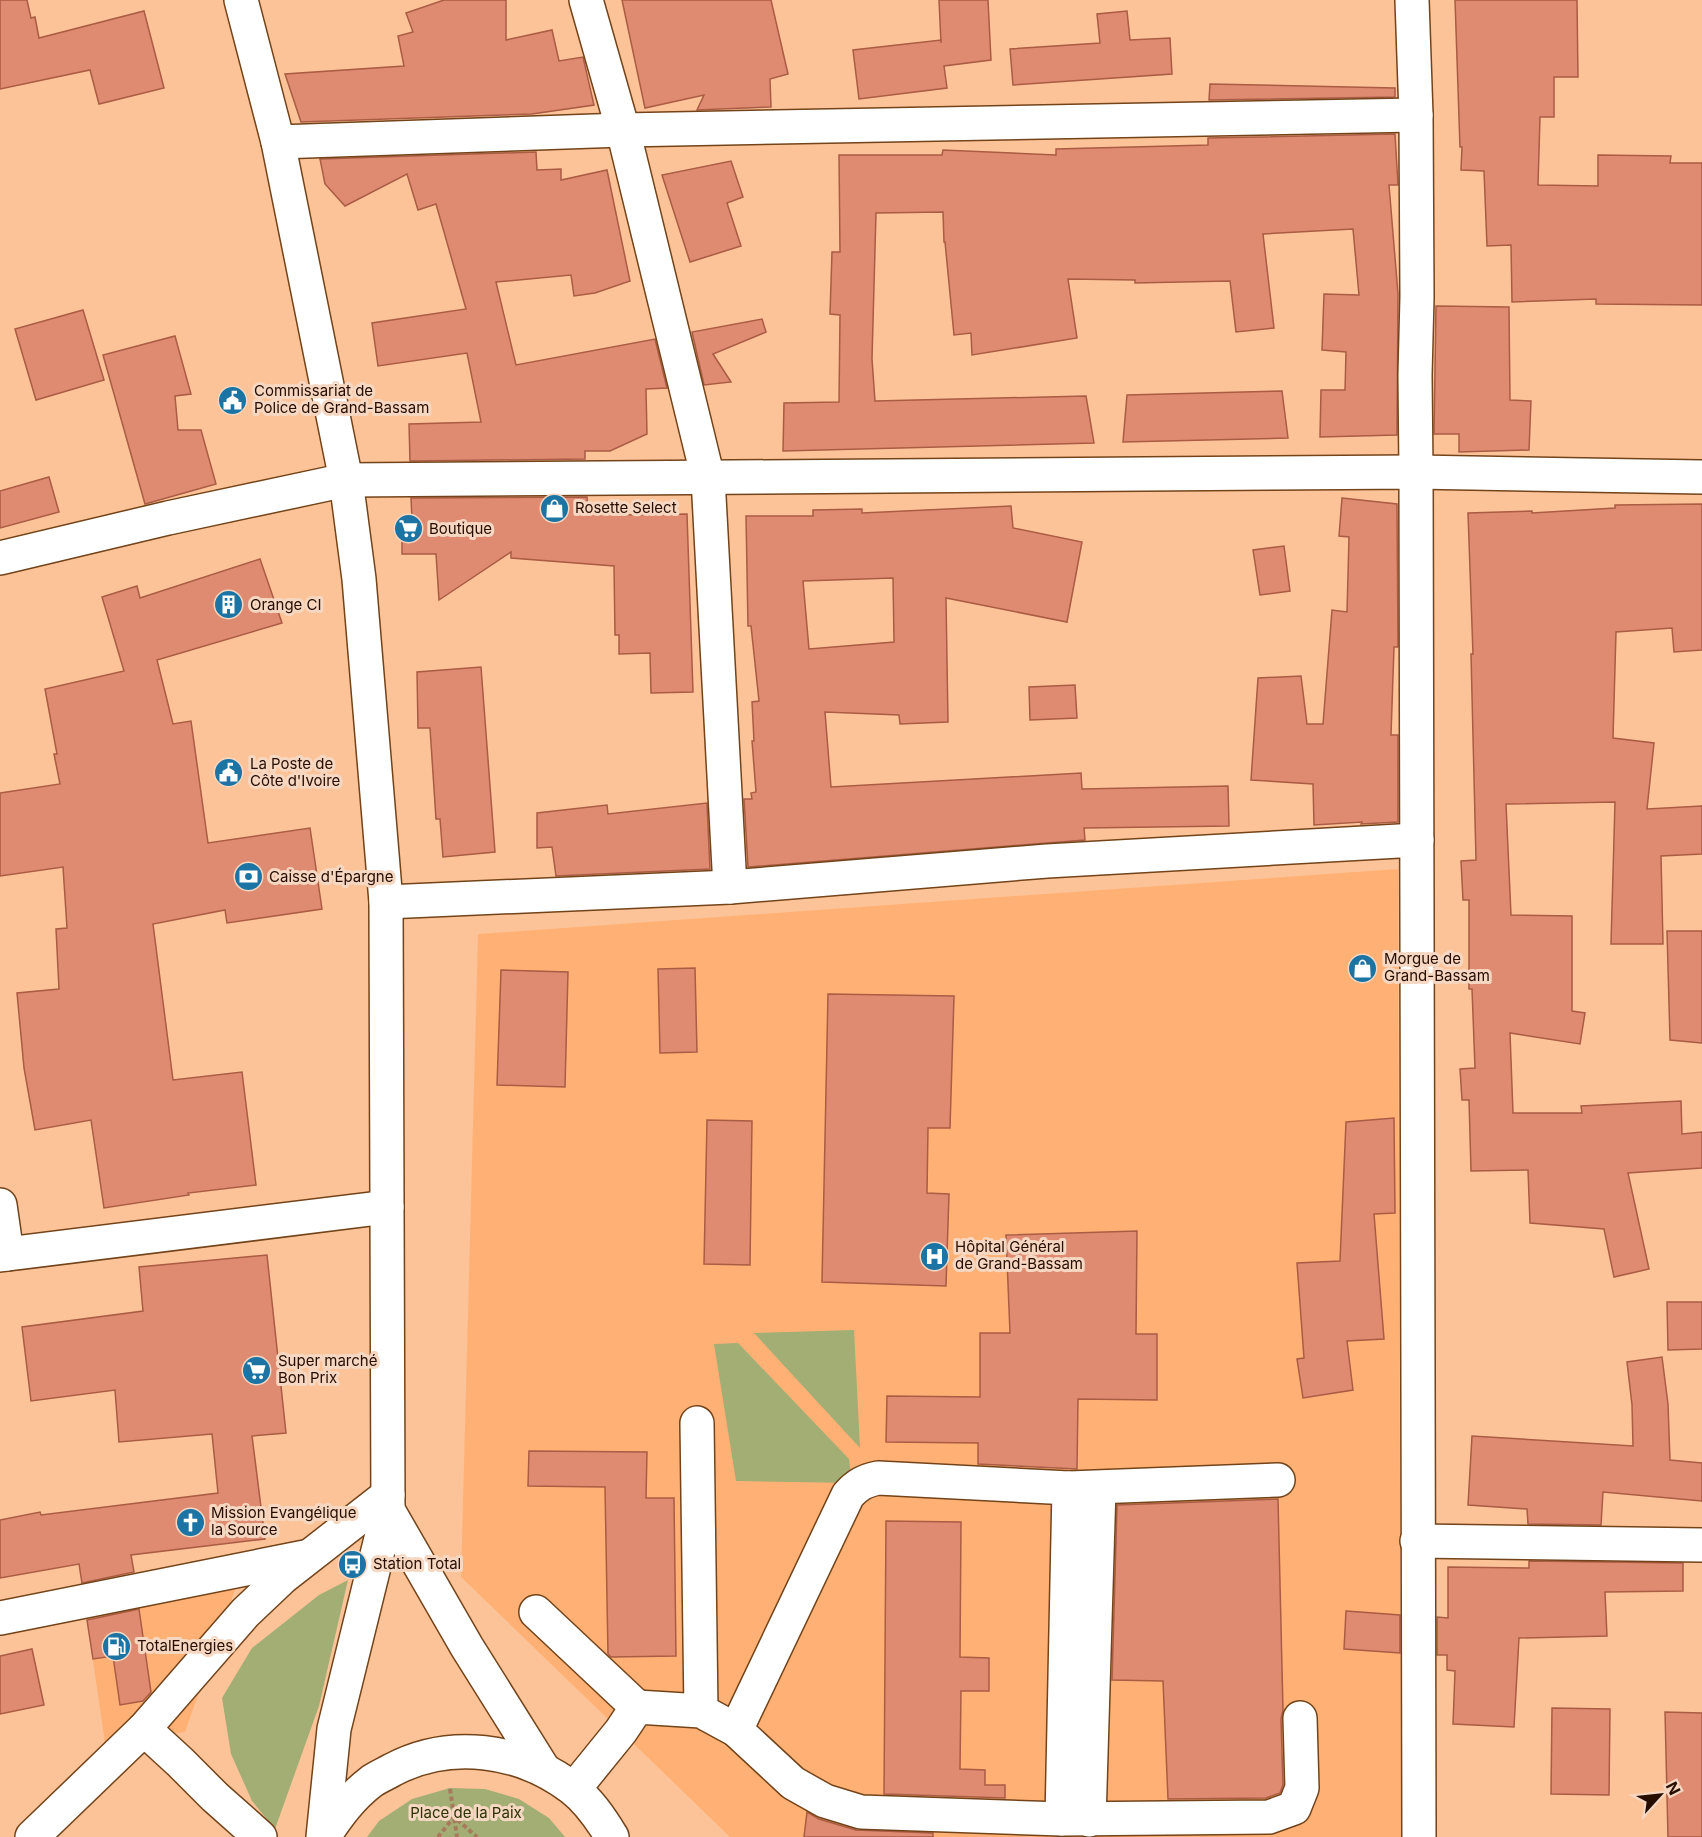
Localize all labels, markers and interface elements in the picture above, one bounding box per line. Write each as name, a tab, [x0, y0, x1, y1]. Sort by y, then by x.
place label: Commissariat de Police de Grand-Bassam	[254, 381, 429, 417]
public building icon: Commissariat de Police de Grand-Bassam	[217, 384, 249, 416]
shop icon: Rosette Select	[538, 492, 570, 524]
place label: Rosette Select	[575, 498, 677, 517]
supermarket icon: Boutique	[392, 513, 424, 545]
place label: Boutique	[429, 519, 492, 538]
building icon: Orange CI	[213, 589, 245, 621]
place label: Orange CI	[250, 595, 322, 614]
place label: La Poste de Côte d'Ivoire	[250, 754, 340, 790]
public building icon: La Poste de Côte d'Ivoire	[213, 757, 245, 789]
bank icon: Caisse d'Épargne	[232, 861, 264, 893]
place label: Caisse d'Épargne	[269, 867, 393, 886]
place label: Morgue de Grand-Bassam	[1384, 949, 1490, 985]
shop icon: Morgue de Grand-Bassam	[1347, 952, 1379, 984]
place label: Hôpital Général de Grand-Bassam	[955, 1237, 1083, 1273]
hospital icon: Hôpital Général de Grand-Bassam	[918, 1240, 950, 1272]
place label: Super marché Bon Prix	[278, 1351, 377, 1387]
supermarket icon: Super marché Bon Prix	[241, 1354, 273, 1386]
place label: Mission Evangélique la Source	[211, 1503, 356, 1539]
church icon: Mission Evangélique la Source	[174, 1506, 206, 1538]
bus stop icon: Station Total	[336, 1548, 368, 1580]
place label: Station Total	[373, 1554, 461, 1573]
fuel station icon: TotalEnergies	[100, 1630, 132, 1662]
place label: TotalEnergies	[137, 1636, 233, 1655]
north arrow	[1630, 1765, 1690, 1825]
text: N	[1662, 1778, 1685, 1798]
park label: Place de la Paix	[410, 1803, 522, 1822]

